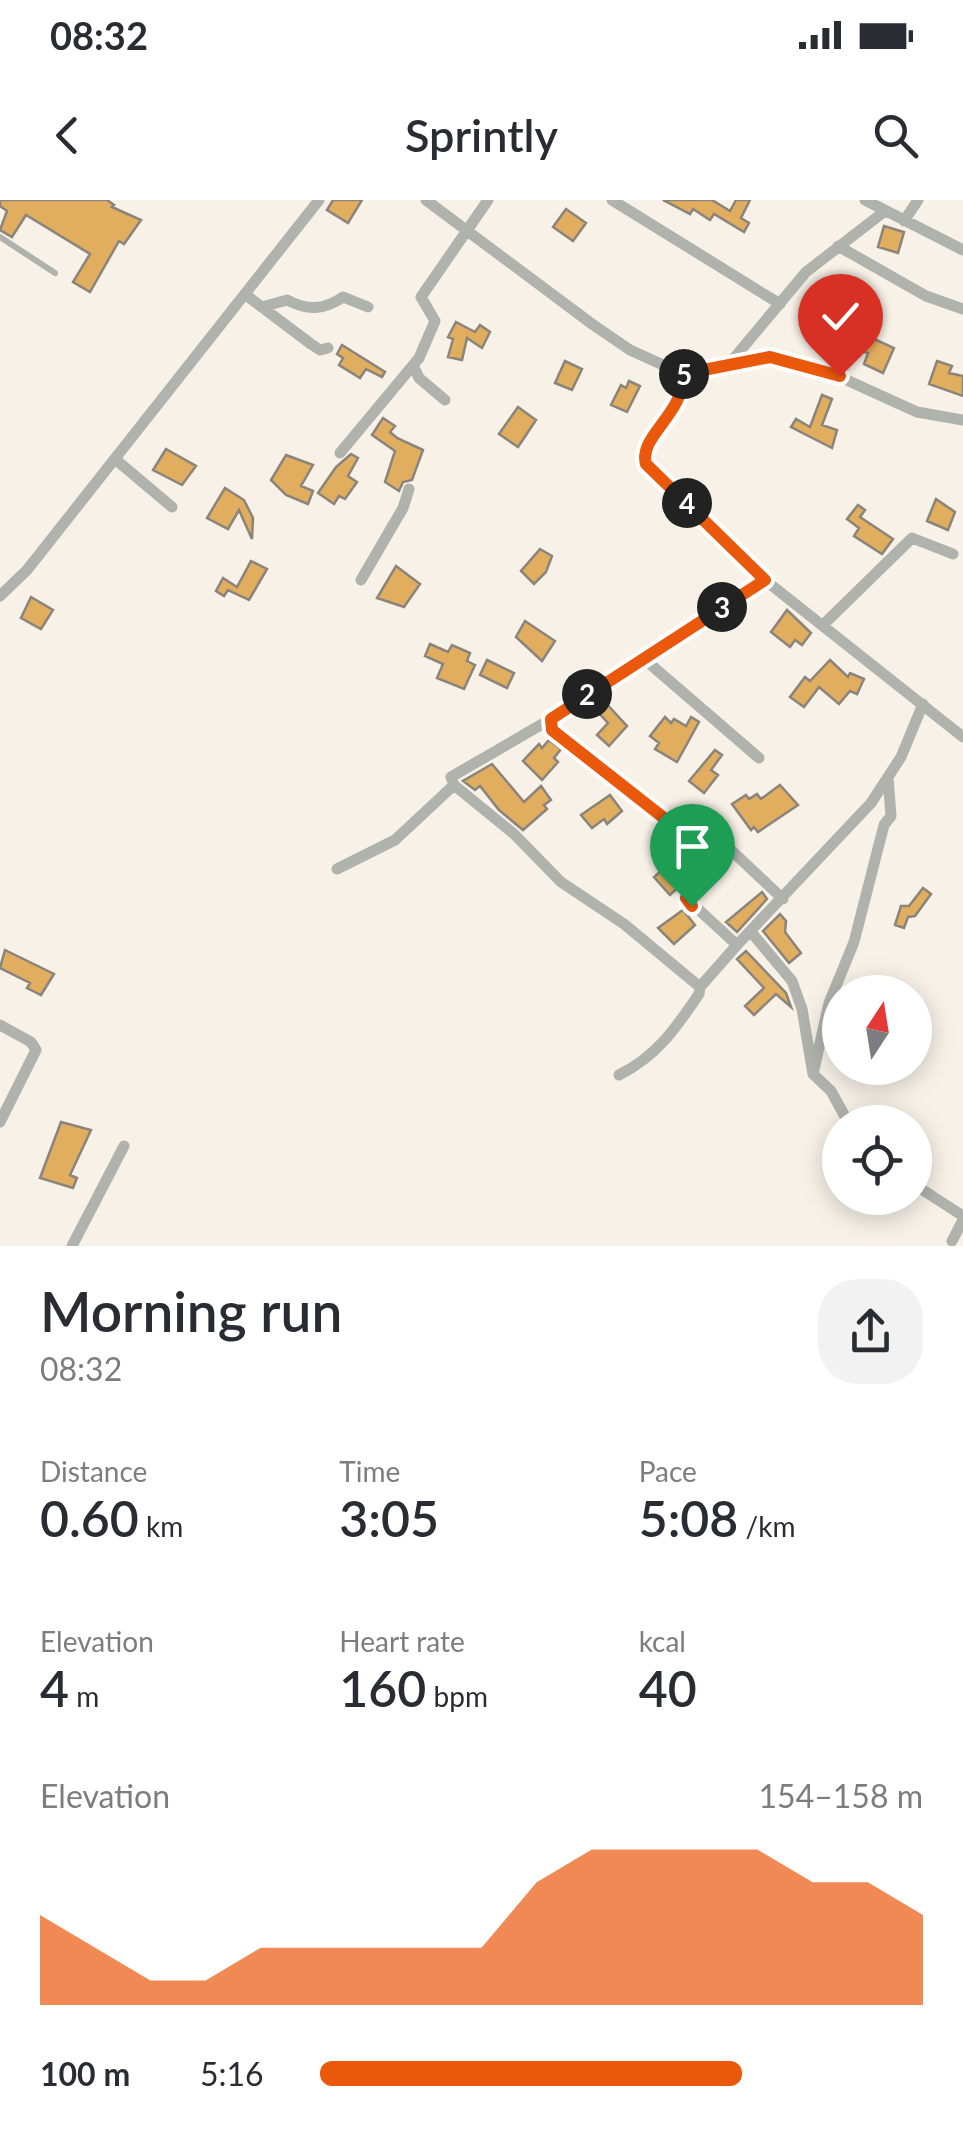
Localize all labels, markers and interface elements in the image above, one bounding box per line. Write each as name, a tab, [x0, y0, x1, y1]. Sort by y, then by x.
text: 08:32	[50, 12, 148, 58]
icon: back	[40, 108, 95, 163]
text: Sprintly	[405, 108, 558, 162]
icon: search	[868, 108, 923, 163]
pin	[798, 274, 883, 377]
icon: check	[813, 289, 868, 344]
pin: 5	[659, 349, 709, 399]
text: 5	[676, 357, 692, 391]
pin: 4	[662, 478, 712, 528]
text: 4	[679, 486, 695, 520]
pin: 3	[697, 582, 747, 632]
text: 3	[714, 590, 730, 624]
pin: 2	[562, 669, 612, 719]
text: 2	[579, 677, 595, 711]
pin	[650, 804, 735, 907]
icon: arrive	[665, 819, 720, 874]
north arrow	[822, 975, 932, 1085]
map controls	[822, 975, 932, 1215]
button: locate	[822, 1105, 932, 1215]
text: Morning run	[40, 1278, 342, 1344]
button: share	[818, 1279, 923, 1384]
text: 08:32	[40, 1349, 122, 1388]
text: Distance	[40, 1454, 147, 1488]
text: Time	[339, 1454, 400, 1488]
text: Pace	[639, 1454, 697, 1488]
text: 0.60	[40, 1488, 139, 1548]
text: 3:05	[339, 1488, 439, 1548]
text: 5:08	[639, 1488, 738, 1548]
text: km	[139, 1509, 183, 1543]
text: /km	[738, 1509, 795, 1543]
text: Elevation	[40, 1624, 154, 1658]
text: Heart rate	[339, 1624, 465, 1658]
text: kcal	[639, 1624, 686, 1658]
text: 4	[40, 1658, 69, 1718]
text: 160	[339, 1658, 426, 1718]
text: 40	[639, 1658, 697, 1718]
text: m	[69, 1679, 99, 1713]
text: bpm	[426, 1679, 488, 1713]
text: Elevation	[40, 1776, 170, 1815]
text: 154–158 m	[759, 1776, 923, 1815]
text: 100 m	[40, 2054, 130, 2093]
text: 5:16	[200, 2054, 264, 2093]

